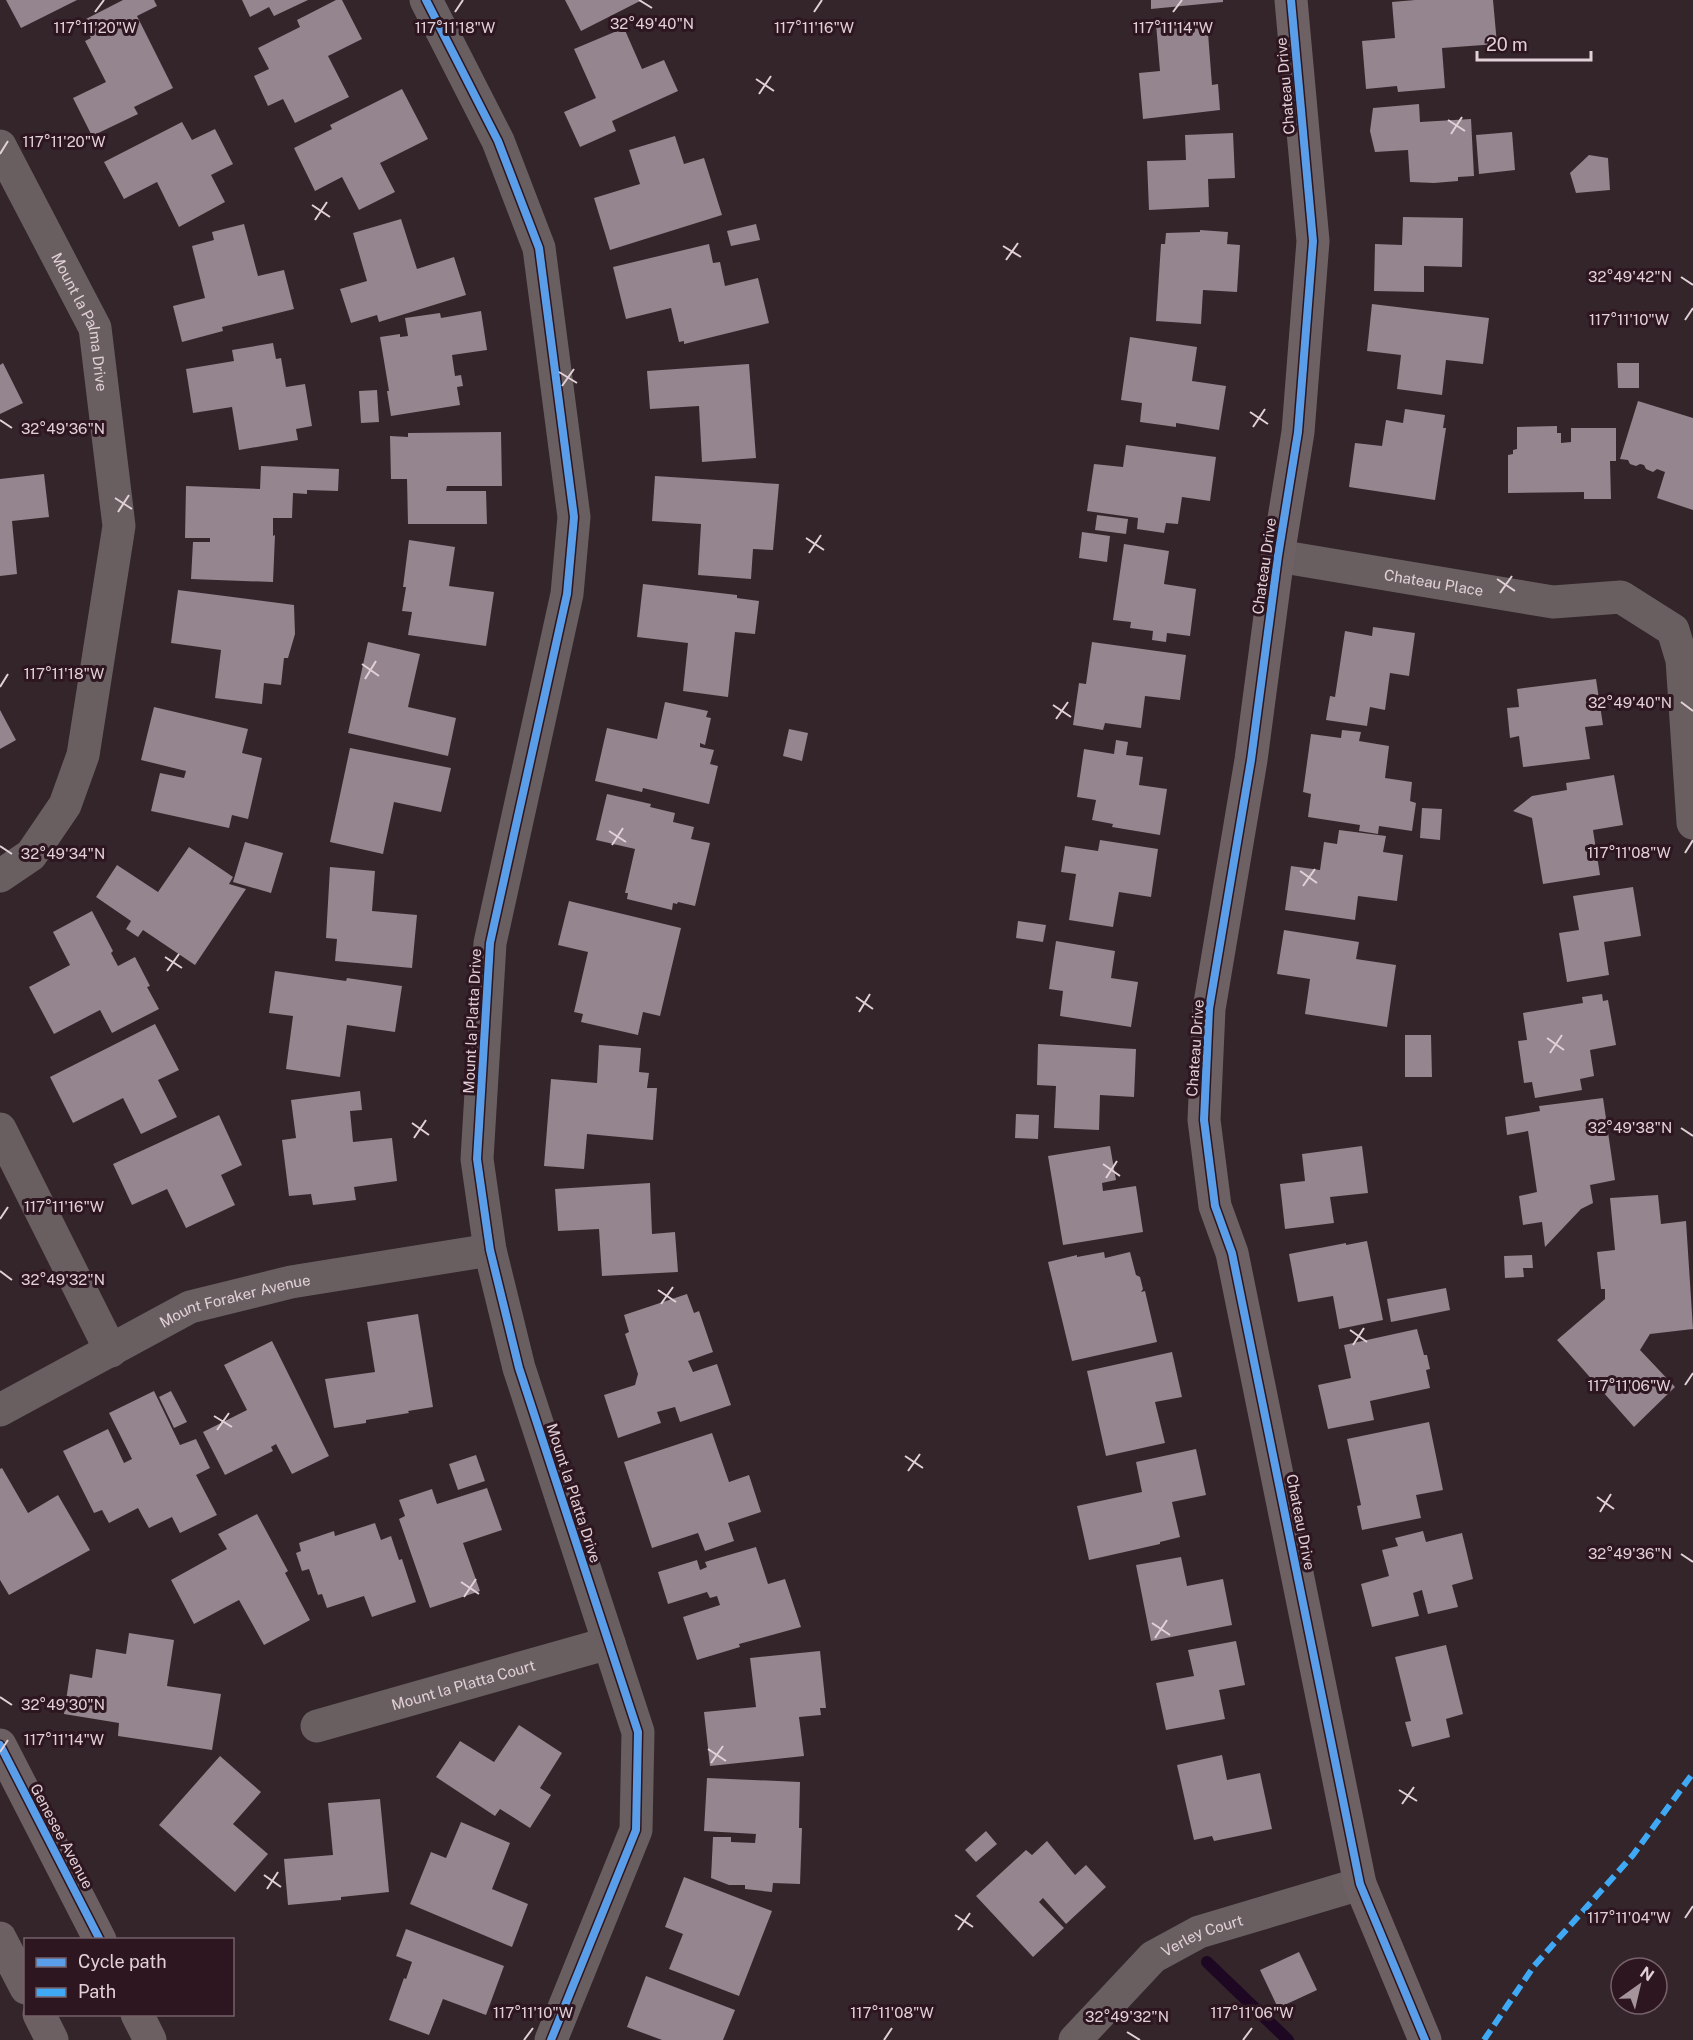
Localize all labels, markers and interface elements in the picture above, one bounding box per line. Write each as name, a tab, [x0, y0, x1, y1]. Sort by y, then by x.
text: 32°49'40"N	[610, 15, 694, 32]
text: 117°11'20"W	[54, 19, 136, 36]
text: 117°11'18"W	[415, 19, 495, 36]
text: 117°11'16"W	[774, 19, 854, 36]
text: 117°11'14"W	[1133, 19, 1213, 36]
scale bar	[1477, 24, 1591, 62]
text: 20 m	[1486, 34, 1528, 55]
street label: Chateau Drive	[1272, 37, 1298, 135]
text: 117°11'20"W	[23, 133, 105, 150]
street label: Mount la Palma Drive	[49, 249, 111, 392]
text: 32°49'42"N	[1588, 268, 1672, 285]
text: 117°11'10"W	[1589, 311, 1669, 328]
text: 32°49'36"N	[21, 420, 105, 437]
street label: Chateau Drive	[1249, 517, 1279, 615]
street label: Chateau Place	[1383, 565, 1485, 599]
text: 117°11'18"W	[24, 665, 104, 682]
text: 32°49'40"N	[1588, 694, 1672, 711]
text: 117°11'08"W	[1587, 844, 1671, 861]
text: 32°49'34"N	[21, 845, 105, 862]
street label: Mount la Platta Drive	[460, 948, 484, 1094]
street label: Chateau Drive	[1183, 999, 1207, 1097]
text: 32°49'38"N	[1588, 1119, 1672, 1136]
text: 117°11'16"W	[24, 1198, 104, 1215]
text: 32°49'32"N	[21, 1271, 105, 1288]
street label: Mount Foraker Avenue	[156, 1271, 311, 1331]
text: 117°11'06"W	[1587, 1377, 1671, 1394]
street label: Mount la Platta Drive	[543, 1421, 605, 1565]
street label: Chateau Drive	[1283, 1473, 1319, 1571]
text: 32°49'36"N	[1588, 1545, 1672, 1562]
street label: Mount la Platta Court	[389, 1656, 537, 1713]
text: 32°49'30"N	[21, 1696, 105, 1713]
text: 117°11'14"W	[24, 1731, 104, 1748]
street label: Genesee Avenue	[27, 1781, 97, 1891]
text: 117°11'04"W	[1587, 1909, 1671, 1926]
street label: Verley Court	[1158, 1911, 1245, 1959]
legend	[24, 1938, 234, 2016]
text: Cycle path	[78, 1951, 167, 1972]
north arrow	[1609, 1956, 1669, 2016]
text: N	[1637, 1963, 1658, 1985]
text: Path	[78, 1981, 116, 2002]
text: 117°11'10"W	[493, 2004, 573, 2021]
text: 117°11'08"W	[850, 2004, 934, 2021]
text: 117°11'06"W	[1210, 2004, 1294, 2021]
text: 32°49'32"N	[1085, 2008, 1169, 2025]

